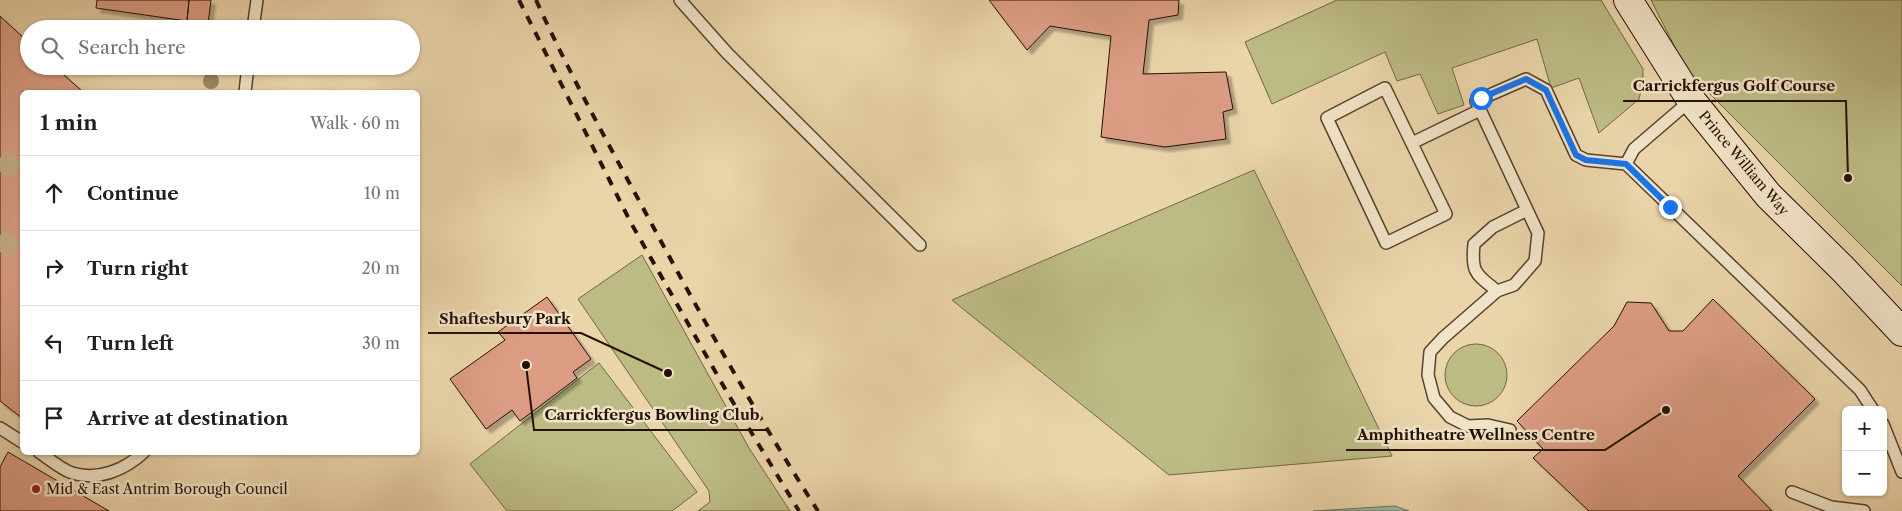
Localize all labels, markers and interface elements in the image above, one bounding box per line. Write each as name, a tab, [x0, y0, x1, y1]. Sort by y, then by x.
search box	[20, 20, 420, 75]
icon: search	[38, 34, 66, 62]
text: Search here	[78, 36, 186, 59]
callout: Carrickfergus Golf Course	[1623, 71, 1846, 101]
text: Carrickfergus Golf Course	[1633, 76, 1835, 95]
route start	[1470, 87, 1493, 110]
street label: Prince William Way	[1695, 107, 1793, 219]
text: 1 min	[40, 110, 98, 135]
text: Walk · 60 m	[310, 113, 400, 133]
icon: ahead	[40, 179, 68, 207]
text: Continue	[87, 182, 179, 205]
text: 10 m	[364, 183, 400, 203]
route end	[1659, 196, 1682, 219]
icon: right	[40, 254, 68, 282]
text: Turn right	[87, 257, 188, 280]
text: 20 m	[361, 258, 400, 278]
callout: Shaftesbury Park	[428, 303, 581, 333]
text: Shaftesbury Park	[439, 309, 572, 328]
icon: left	[40, 329, 68, 357]
text: Turn left	[87, 332, 174, 355]
text: 30 m	[362, 333, 400, 353]
callout: Carrickfergus Bowling Club	[534, 400, 769, 430]
icon: arrive	[40, 404, 68, 432]
text: Carrickfergus Bowling Club	[544, 405, 760, 424]
map controls	[1842, 406, 1887, 496]
button: +	[1842, 406, 1887, 451]
text: Arrive at destination	[87, 407, 288, 430]
callout: Amphitheatre Wellness Centre	[1346, 420, 1605, 450]
text: Amphitheatre Wellness Centre	[1356, 425, 1595, 444]
button: −	[1842, 451, 1887, 496]
place label: Mid & East Antrim Borough Council	[46, 480, 288, 498]
marker: Mid & East Antrim Borough Council	[30, 483, 42, 495]

